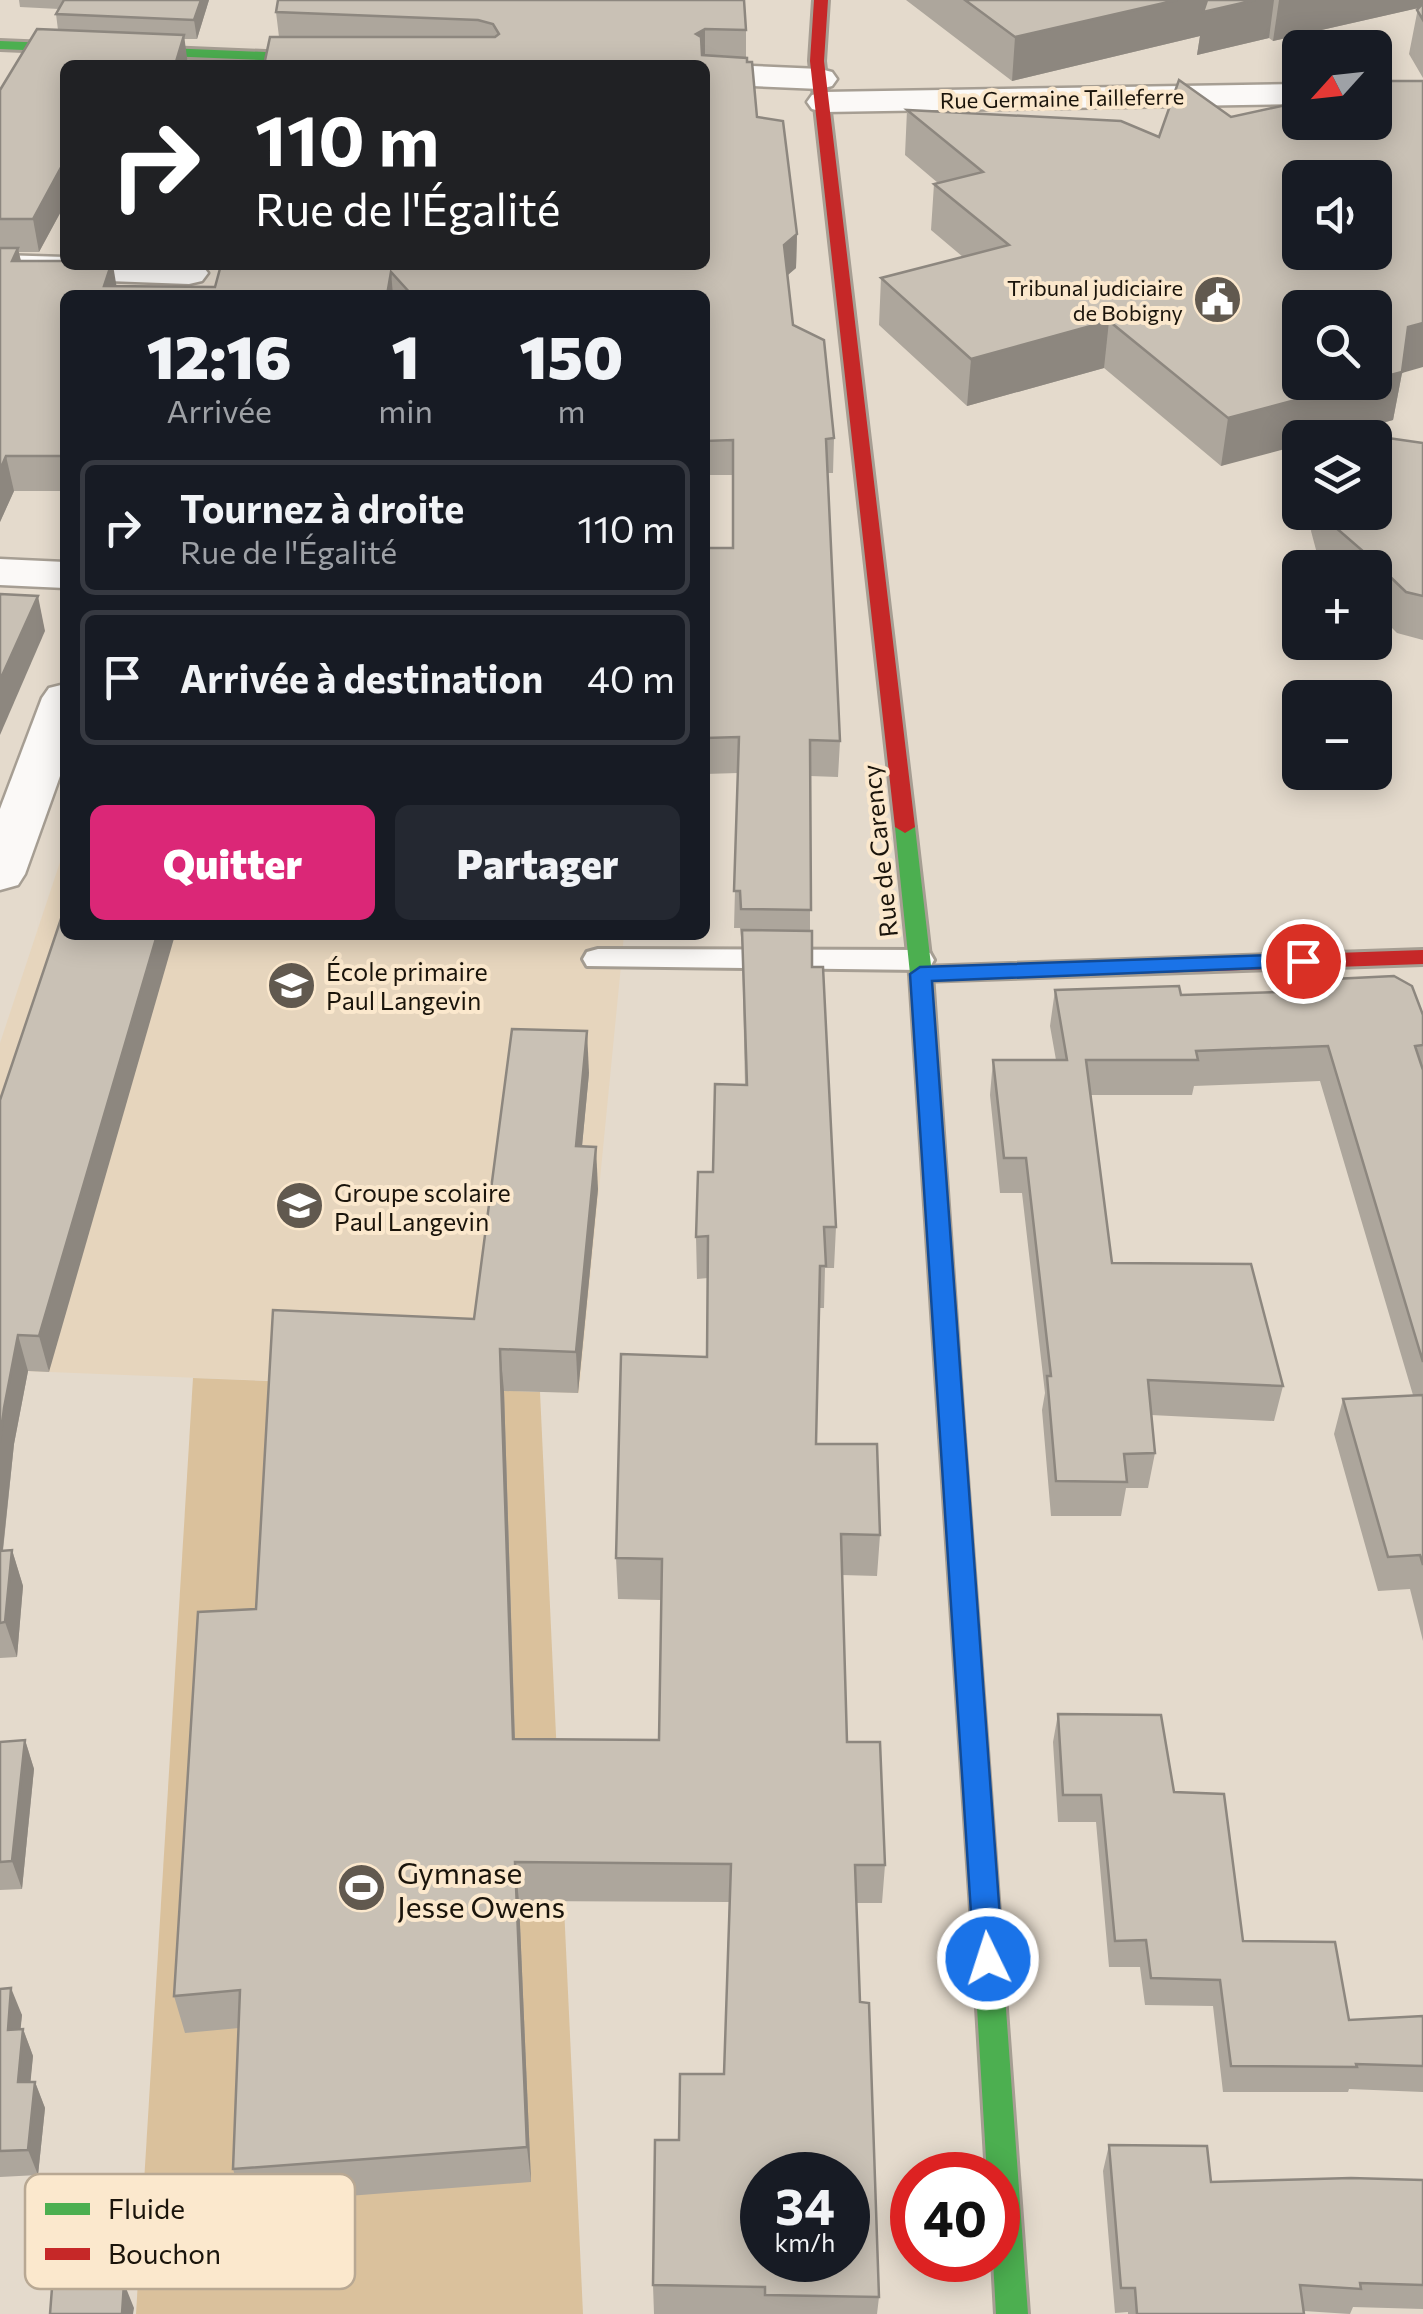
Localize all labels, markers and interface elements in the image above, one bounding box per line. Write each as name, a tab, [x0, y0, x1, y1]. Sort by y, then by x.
north arrow	[1282, 30, 1392, 140]
map controls	[1282, 30, 1392, 790]
street label: Rue Germaine Tailleferre	[939, 82, 1185, 114]
text: 110 m	[255, 95, 439, 180]
icon: right	[90, 100, 220, 230]
button: sound	[1282, 160, 1392, 270]
text: Rue de l'Égalité	[255, 180, 560, 235]
place label: Tribunal judiciaire de Bobigny	[1007, 274, 1183, 326]
public building icon: Tribunal judiciaire de Bobigny	[1192, 274, 1244, 326]
button: search	[1282, 290, 1392, 400]
text: 12:16	[147, 318, 292, 391]
text: 1	[392, 318, 420, 391]
text: 150	[520, 318, 623, 391]
text: Arrivée	[166, 390, 272, 430]
text: min	[378, 390, 433, 430]
text: m	[557, 390, 585, 430]
button: layers	[1282, 420, 1392, 530]
text: Tournez à droite	[180, 484, 464, 531]
icon: right	[95, 500, 150, 555]
text: 110 m	[577, 504, 675, 551]
text: Rue de l'Égalité	[180, 531, 397, 571]
button: +	[1282, 550, 1392, 660]
icon: arrive	[95, 650, 150, 705]
text: Arrivée à destination	[180, 654, 543, 701]
text: 40 m	[587, 654, 675, 701]
button: −	[1282, 680, 1392, 790]
street label: Rue de Carency	[855, 763, 903, 939]
button: Quitter	[90, 805, 375, 920]
button: Partager	[395, 805, 680, 920]
pin	[1261, 919, 1346, 1004]
icon: arrive	[1276, 934, 1331, 989]
place label: École primaire Paul Langevin	[326, 956, 488, 1015]
school or university icon: École primaire Paul Langevin	[265, 959, 317, 1011]
place label: Groupe scolaire Paul Langevin	[334, 1177, 511, 1236]
school or university icon: Groupe scolaire Paul Langevin	[273, 1180, 325, 1232]
place label: Gymnase Jesse Owens	[397, 1853, 565, 1924]
sports icon: Gymnase Jesse Owens	[336, 1862, 388, 1914]
position arrow	[936, 1907, 1040, 2011]
speed limit sign: 40	[890, 2152, 1020, 2282]
legend	[25, 2174, 355, 2289]
text: 34	[775, 2174, 835, 2235]
text: Fluide	[108, 2191, 185, 2225]
text: km/h	[775, 2227, 835, 2257]
text: Bouchon	[108, 2236, 221, 2270]

